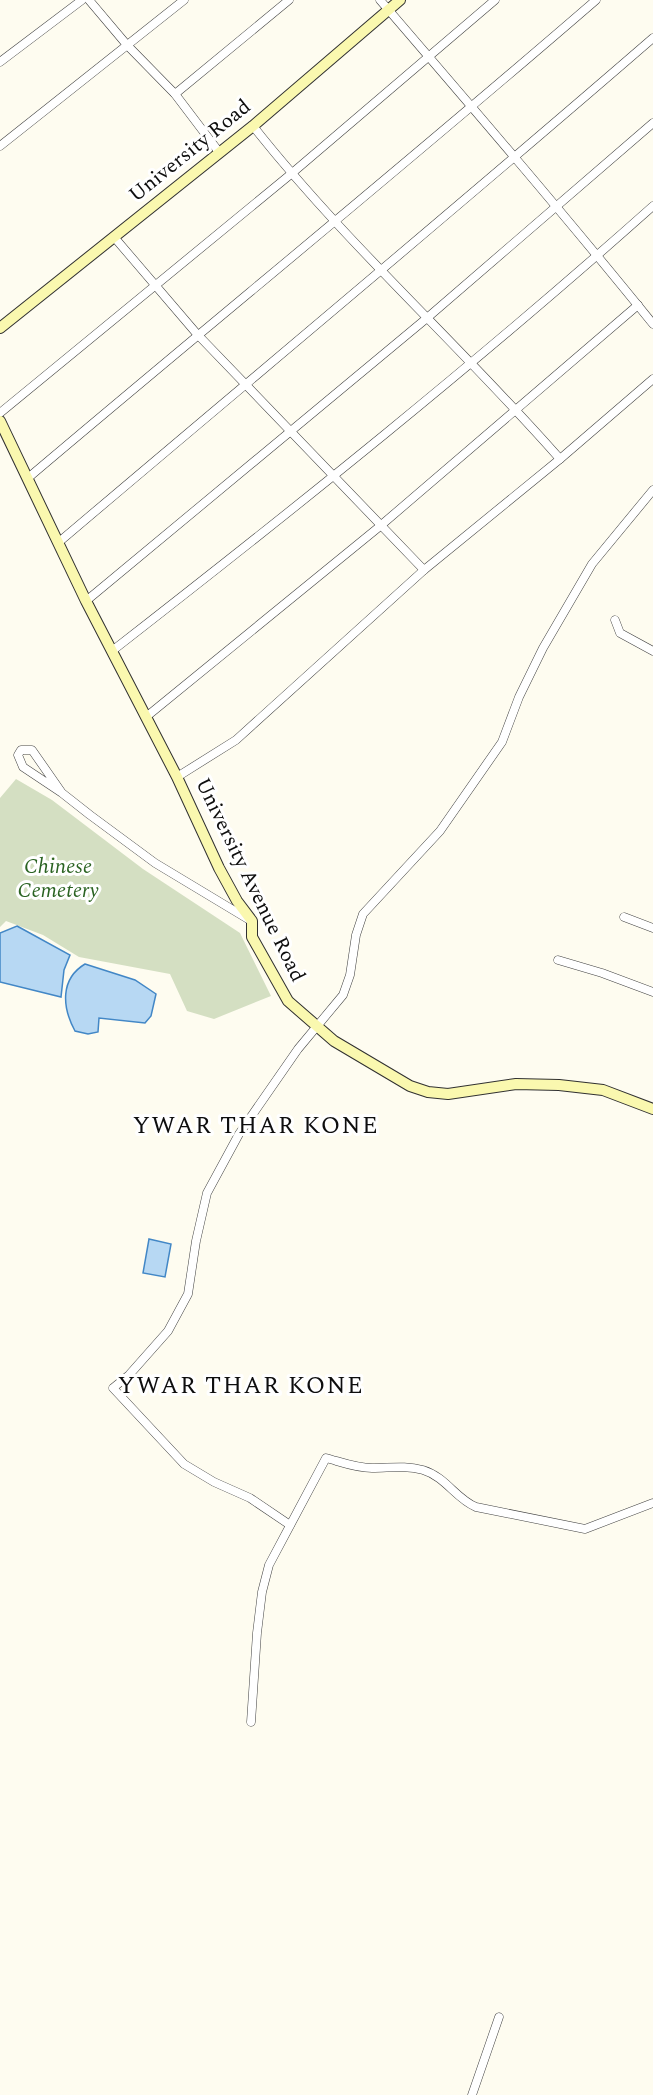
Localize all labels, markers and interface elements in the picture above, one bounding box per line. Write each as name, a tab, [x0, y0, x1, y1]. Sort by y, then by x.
street label: University Road	[122, 91, 258, 211]
street label: University Avenue Road	[186, 772, 314, 988]
park label: Chinese Cemetery	[17, 851, 99, 907]
district label: YWAR THAR KONE	[133, 1108, 379, 1144]
district label: YWAR THAR KONE	[118, 1368, 364, 1404]

